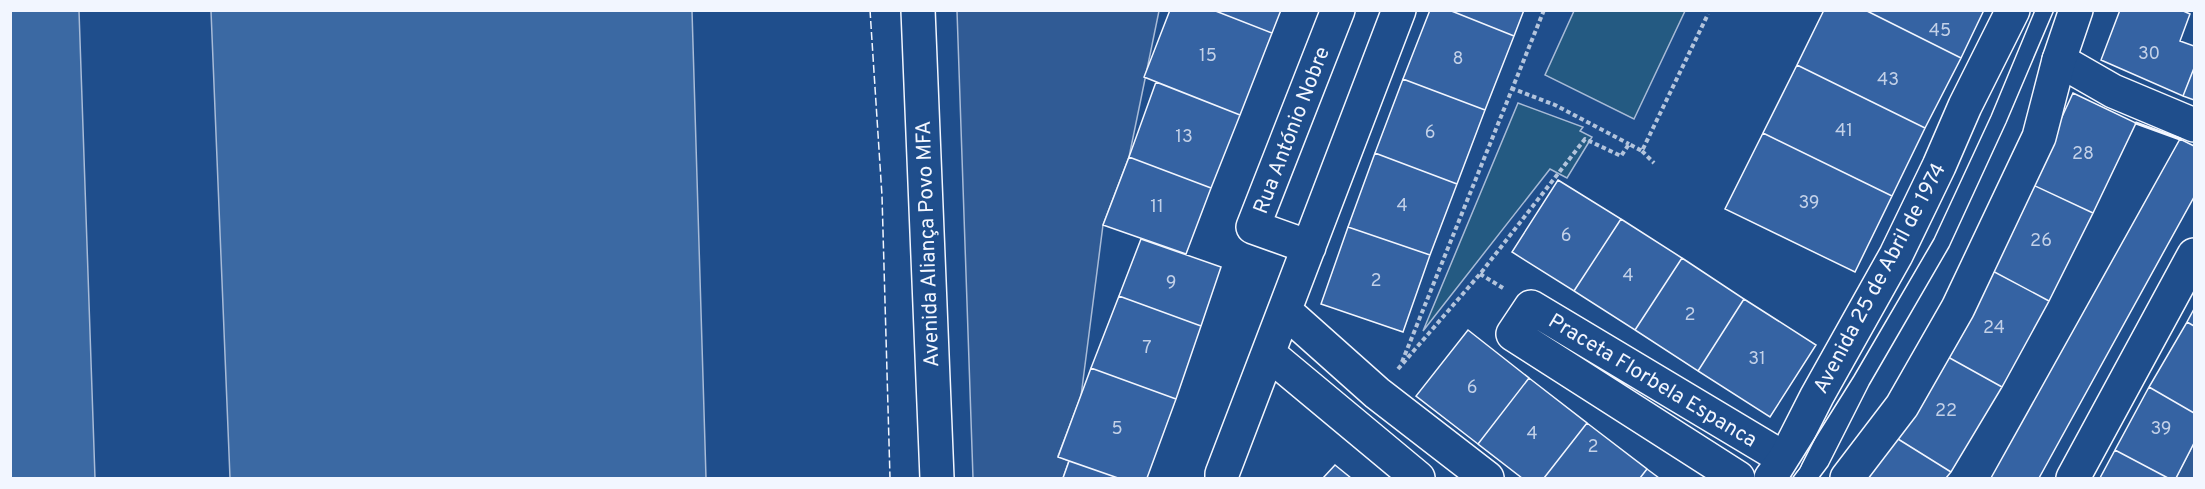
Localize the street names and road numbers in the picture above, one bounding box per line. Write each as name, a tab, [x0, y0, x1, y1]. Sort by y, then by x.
street label: Rua António Nobre	[1248, 43, 1337, 218]
street label: Avenida Aliança Povo MFA	[911, 120, 946, 368]
street label: Avenida 25 de Abril de 1974	[1808, 159, 1953, 399]
street label: Praceta Florbela Espanca	[1543, 308, 1761, 454]

